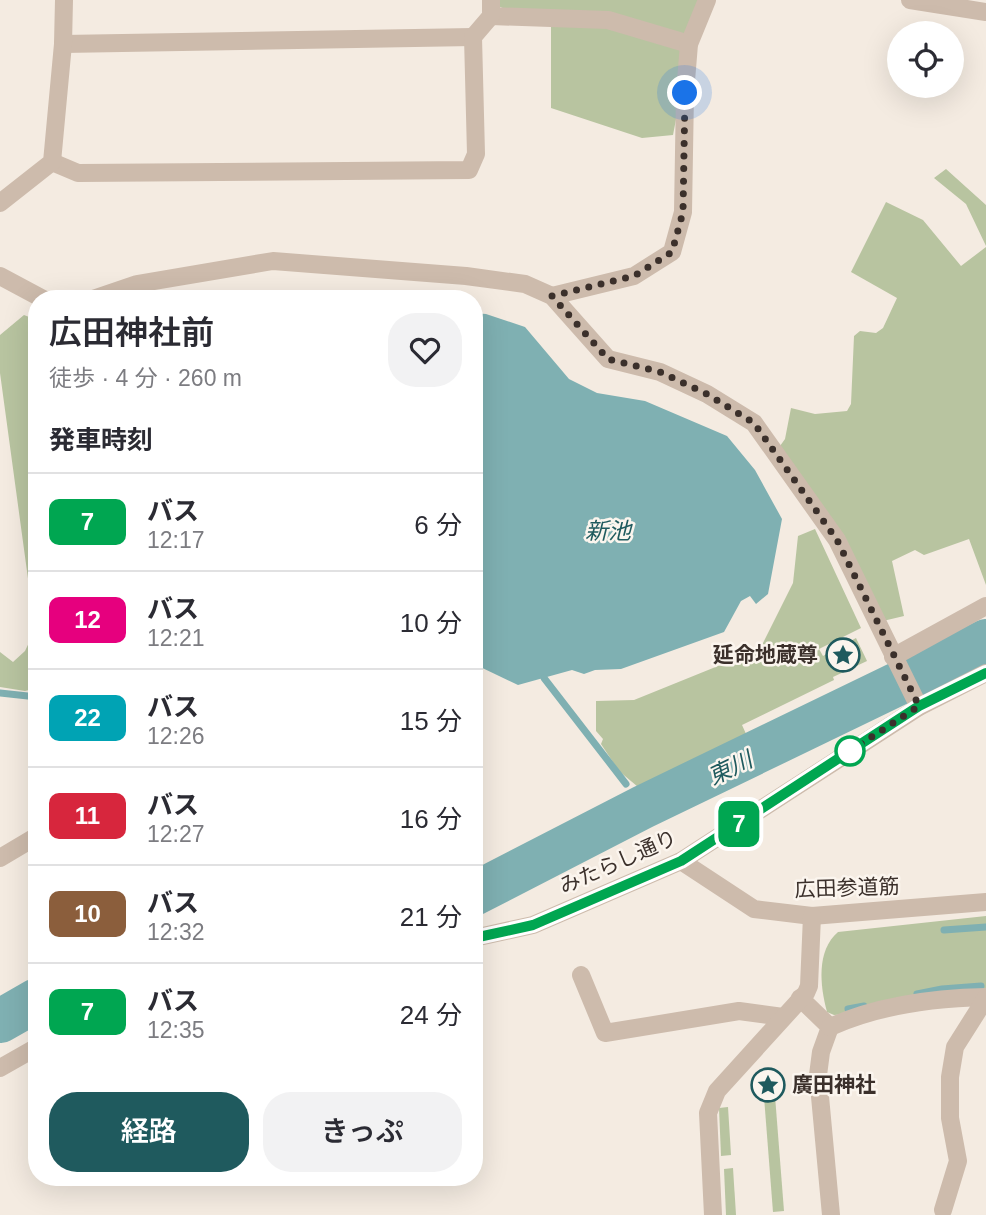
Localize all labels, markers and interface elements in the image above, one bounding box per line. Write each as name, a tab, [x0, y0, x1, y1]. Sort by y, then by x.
map controls	[887, 21, 964, 98]
button: locate	[887, 21, 964, 98]
your location	[667, 75, 702, 110]
button: heart	[388, 313, 462, 387]
text: 広田神社前	[49, 314, 214, 351]
text: 徒歩 · 4 分 · 260 m	[49, 365, 242, 391]
text: 発車時刻	[49, 425, 153, 455]
text: バス	[147, 496, 199, 526]
text: 7	[81, 508, 94, 535]
text: 6 分	[414, 510, 462, 540]
water label: 新池	[585, 518, 633, 544]
text: 12:17	[147, 527, 205, 553]
text: バス	[147, 594, 199, 624]
text: 12	[74, 606, 101, 633]
text: 10 分	[400, 608, 462, 638]
text: 12:21	[147, 625, 205, 651]
place icon: 延命地蔵尊	[824, 636, 862, 674]
place label: 延命地蔵尊	[713, 643, 818, 666]
text: バス	[147, 692, 199, 722]
text: 22	[74, 704, 101, 731]
text: 15 分	[400, 706, 462, 736]
text: 12:26	[147, 723, 205, 749]
unlabelled marker	[835, 736, 865, 766]
water label: 東川	[704, 745, 759, 790]
text: バス	[147, 790, 199, 820]
line badge: 7	[716, 801, 762, 847]
text: 11	[75, 802, 100, 829]
text: 16 分	[400, 804, 462, 834]
text: 7	[732, 810, 746, 837]
text: 12:27	[147, 821, 205, 847]
street label: みたらし通り	[556, 825, 680, 898]
street label: 広田参道筋	[794, 874, 900, 901]
text: バス	[147, 888, 199, 918]
text: 10	[74, 900, 101, 927]
text: 21 分	[400, 902, 462, 932]
text: 12:32	[147, 919, 205, 945]
text: バス	[147, 986, 199, 1016]
text: 7	[81, 998, 94, 1025]
text: 24 分	[400, 1000, 462, 1030]
text: 12:35	[147, 1017, 205, 1043]
place icon: 廣田神社	[749, 1066, 787, 1104]
place label: 廣田神社	[792, 1073, 876, 1096]
button: 経路	[49, 1092, 249, 1172]
button: きっぷ	[263, 1092, 462, 1172]

